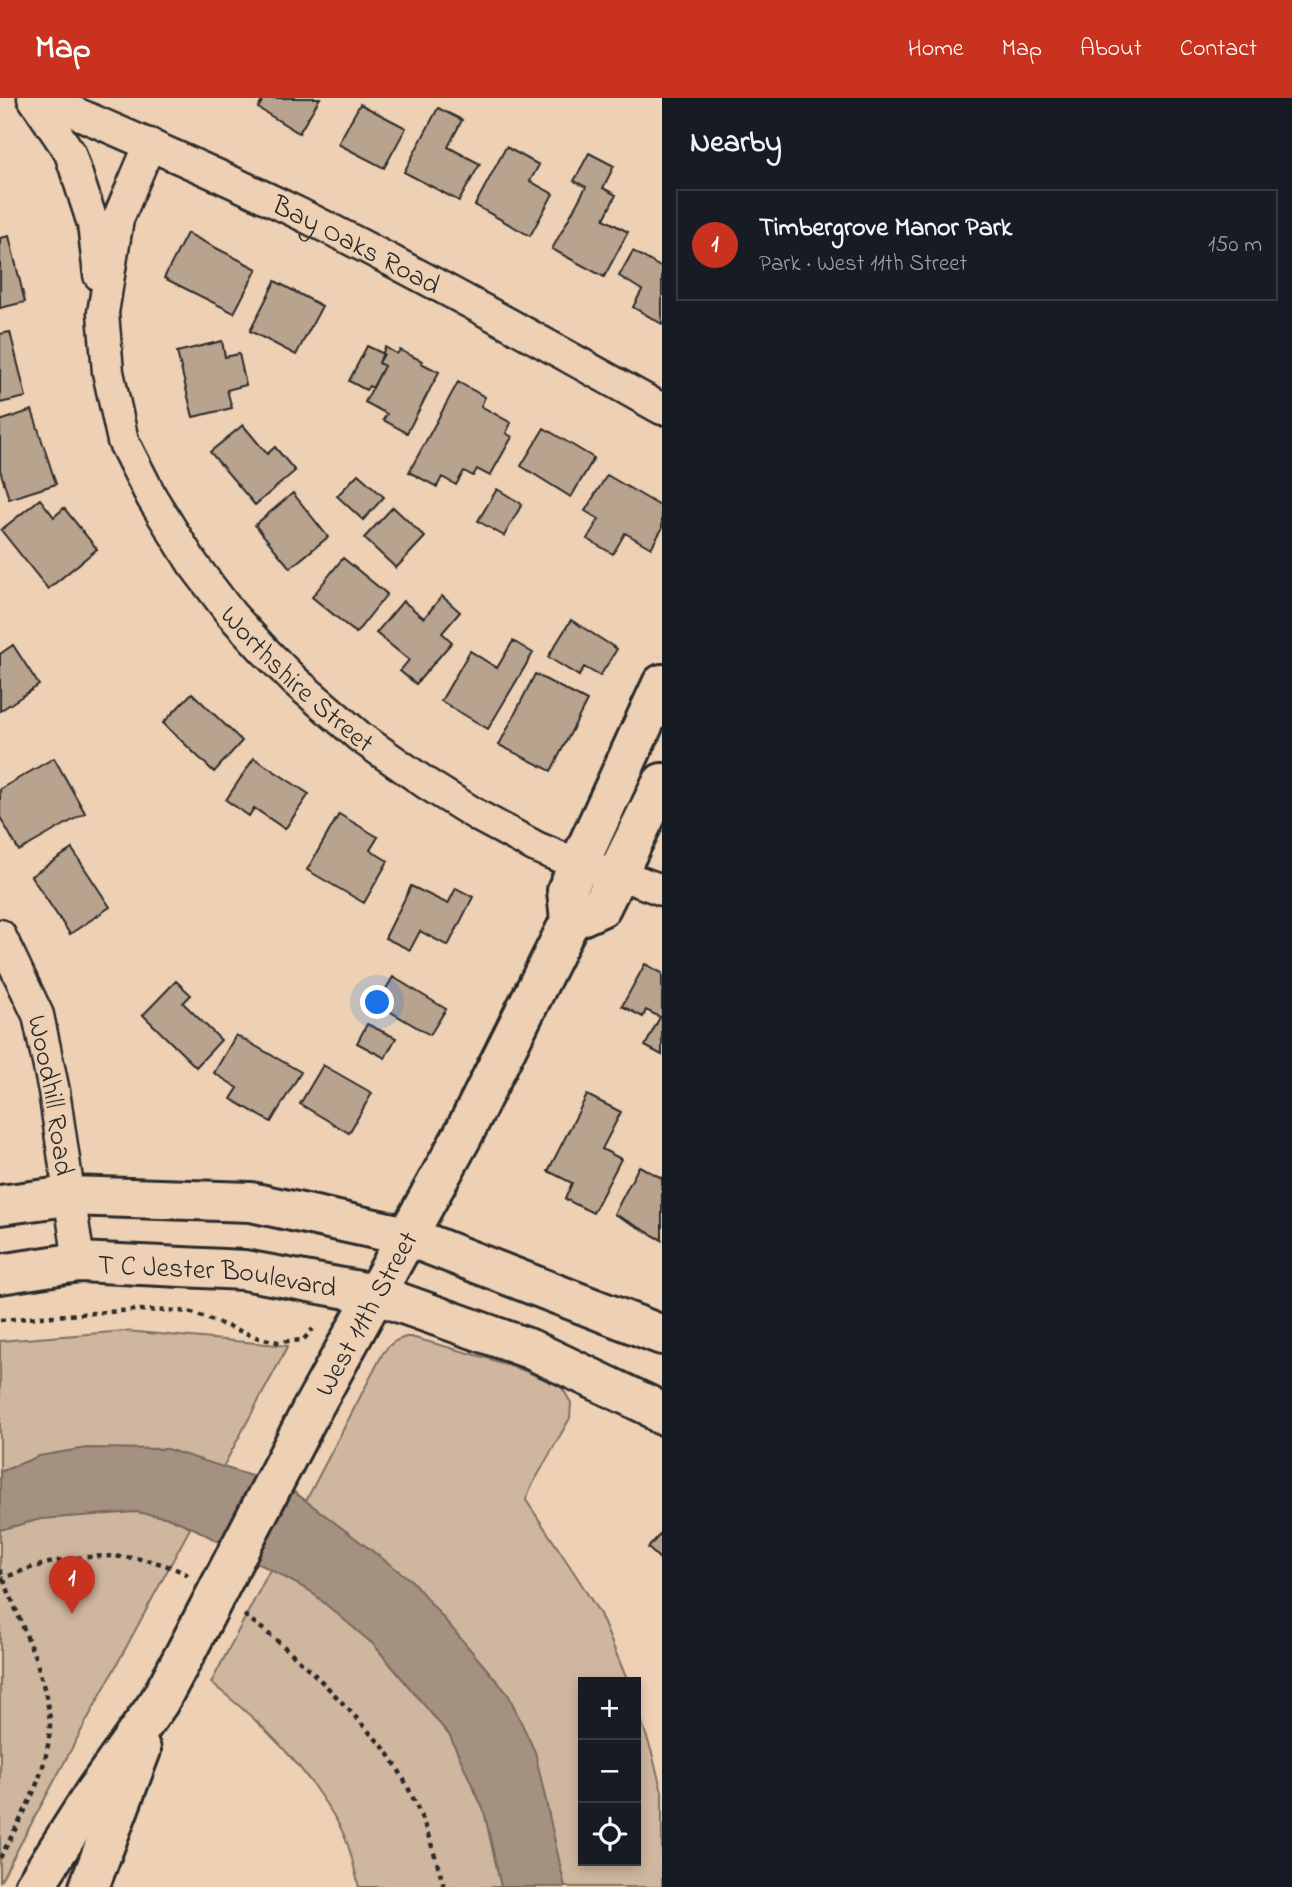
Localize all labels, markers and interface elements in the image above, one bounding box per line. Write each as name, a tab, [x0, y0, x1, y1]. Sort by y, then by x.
text: Map	[35, 25, 91, 73]
text: Home	[908, 32, 964, 67]
text: Map	[1002, 32, 1042, 67]
text: About	[1080, 32, 1142, 67]
text: Contact	[1180, 32, 1257, 67]
text: Nearby	[690, 122, 782, 166]
street label: Bay Oaks Road	[263, 186, 447, 307]
text: Timbergrove Manor Park	[759, 210, 1012, 248]
text: 1	[711, 229, 719, 262]
text: 150 m	[1208, 229, 1262, 262]
text: Park · West 11th Street	[759, 248, 967, 281]
street label: Worthshire Street	[209, 598, 381, 765]
your location	[360, 985, 394, 1019]
street label: Woodhill Road	[15, 1012, 83, 1179]
street label: West 11th Street	[306, 1224, 430, 1405]
street label: T C Jester Boulevard	[97, 1246, 340, 1311]
pin: 1	[49, 1556, 95, 1614]
map controls	[578, 1677, 641, 1866]
button: +	[578, 1677, 641, 1740]
button: −	[578, 1740, 641, 1803]
button: locate	[578, 1803, 641, 1866]

